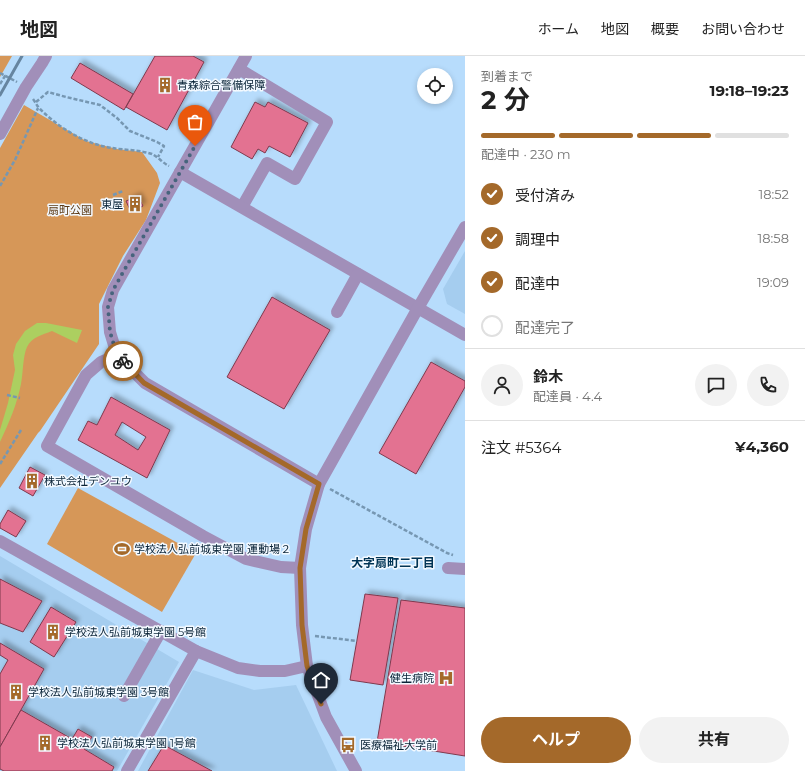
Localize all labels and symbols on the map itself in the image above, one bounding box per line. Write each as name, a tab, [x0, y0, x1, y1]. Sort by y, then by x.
building icon: 青森綜合警備保障	[156, 76, 174, 94]
place label: 青森綜合警備保障	[177, 78, 265, 92]
pin	[178, 105, 212, 146]
building icon: 東屋	[126, 195, 144, 213]
place label: 東屋	[101, 197, 123, 211]
park label: 扇町公園	[48, 203, 92, 217]
courier	[103, 341, 143, 381]
building icon: 株式会社デンユウ	[23, 472, 41, 490]
place label: 株式会社デンユウ	[44, 474, 132, 488]
sports icon: 学校法人弘前城東学園 運動場２	[113, 540, 131, 558]
place label: 学校法人弘前城東学園 運動場２	[134, 542, 291, 556]
district label: 大字扇町二丁目	[351, 555, 435, 570]
building icon: 学校法人弘前城東学園 5号館	[44, 623, 62, 641]
place label: 学校法人弘前城東学園 5号館	[65, 625, 206, 639]
pin	[304, 663, 338, 704]
hospital icon: 健生病院	[437, 669, 455, 687]
place label: 健生病院	[390, 671, 434, 685]
building icon: 学校法人弘前城東学園 3号館	[7, 683, 25, 701]
place label: 学校法人弘前城東学園 3号館	[28, 685, 169, 699]
building icon: 学校法人弘前城東学園 1号館	[36, 734, 54, 752]
place label: 学校法人弘前城東学園 1号館	[57, 736, 196, 750]
bus stop icon: 医療福祉大学前	[339, 736, 357, 754]
place label: 医療福祉大学前	[360, 738, 437, 752]

